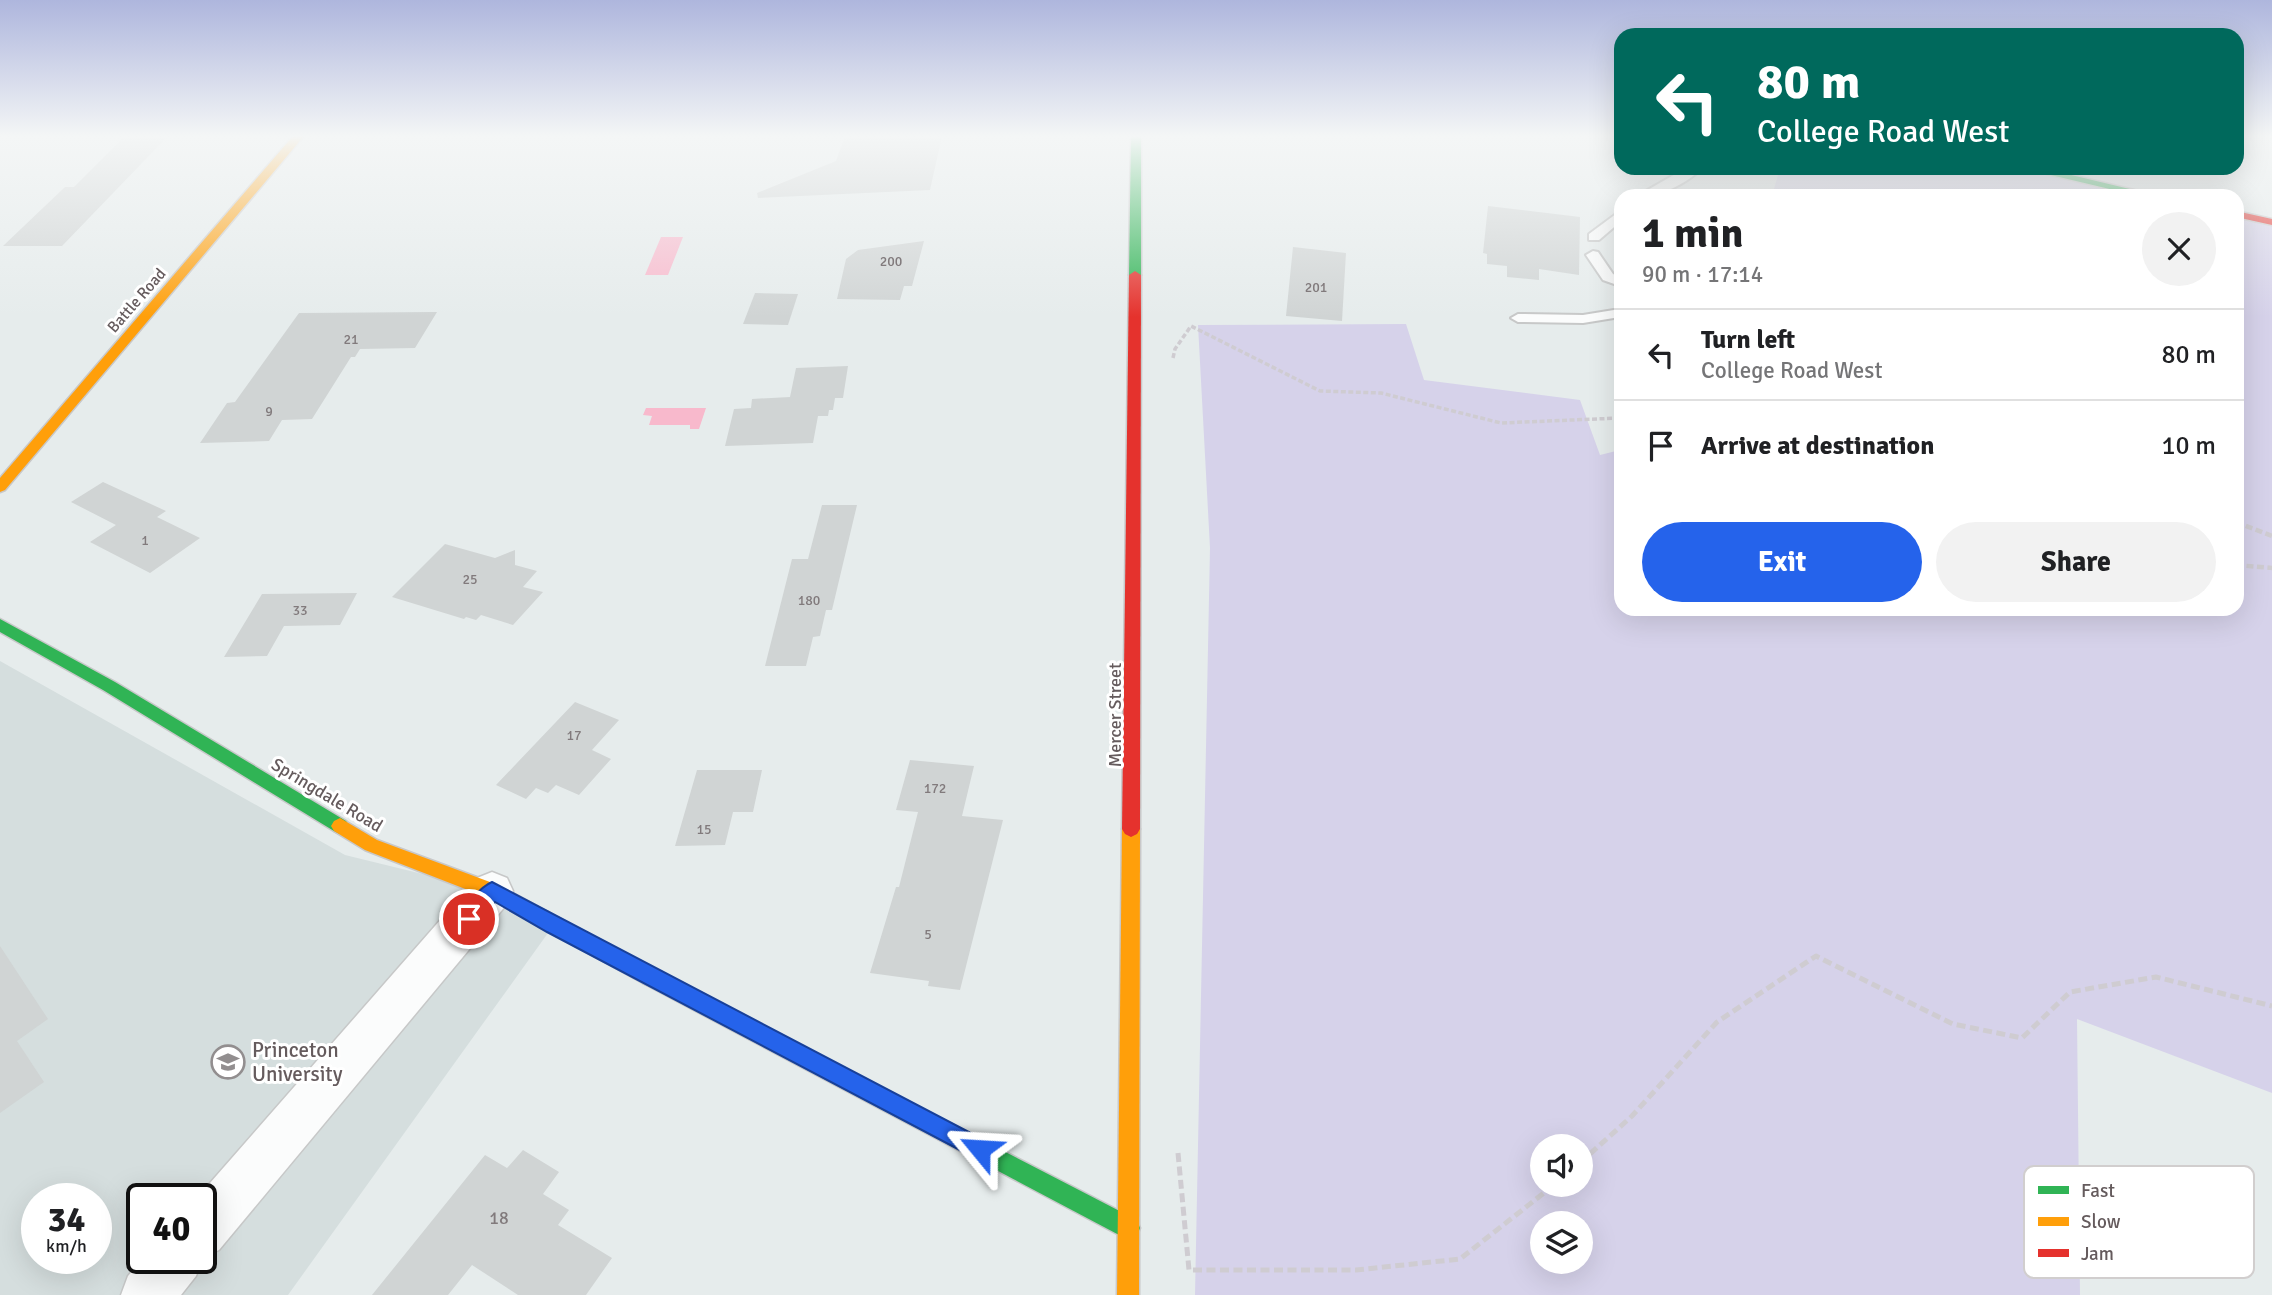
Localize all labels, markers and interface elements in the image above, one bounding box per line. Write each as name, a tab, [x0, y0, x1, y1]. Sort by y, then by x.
text: 80 m	[1757, 52, 1860, 112]
icon: left	[1642, 56, 1733, 147]
text: College Road West	[1757, 112, 2010, 151]
text: 1 min	[1642, 208, 1743, 259]
button: close	[2142, 212, 2216, 286]
house number: 200	[880, 253, 902, 270]
text: 90 m · 17:14	[1642, 260, 1763, 289]
street label: Battle Road	[103, 264, 170, 337]
house number: 201	[1305, 279, 1327, 296]
text: Turn left	[1701, 324, 1795, 356]
house number: 21	[343, 331, 359, 348]
icon: left	[1642, 336, 1680, 374]
text: 80 m	[2161, 339, 2216, 371]
text: College Road West	[1701, 356, 1882, 385]
house number: 9	[265, 403, 273, 420]
icon: arrive	[1642, 427, 1680, 465]
text: Arrive at destination	[1701, 430, 1934, 462]
text: 10 m	[2161, 430, 2216, 462]
button: Exit	[1642, 522, 1922, 602]
button: Share	[1936, 522, 2216, 602]
house number: 1	[141, 532, 149, 549]
house number: 25	[462, 571, 478, 588]
house number: 180	[798, 592, 820, 609]
house number: 33	[292, 602, 308, 619]
street label: Mercer Street	[1104, 663, 1126, 767]
house number: 17	[566, 727, 582, 744]
street label: Springdale Road	[267, 753, 387, 837]
house number: 172	[924, 780, 946, 797]
house number: 15	[696, 821, 712, 838]
pin	[439, 889, 499, 949]
icon: arrive	[450, 900, 488, 938]
house number: 5	[924, 926, 932, 943]
place label: Princeton University	[252, 1037, 343, 1087]
school or university icon: Princeton University	[209, 1043, 247, 1081]
position arrow	[943, 1112, 1017, 1186]
map controls	[1530, 1134, 1593, 1274]
button: sound	[1530, 1134, 1593, 1197]
legend	[2024, 1166, 2254, 1278]
text: Fast	[2081, 1179, 2115, 1203]
speed limit sign: 40	[126, 1183, 217, 1274]
text: 34	[48, 1198, 85, 1241]
house number: 18	[489, 1207, 509, 1229]
text: Slow	[2081, 1210, 2121, 1234]
button: layers	[1530, 1211, 1593, 1274]
text: km/h	[46, 1235, 87, 1257]
text: Jam	[2081, 1242, 2114, 1266]

